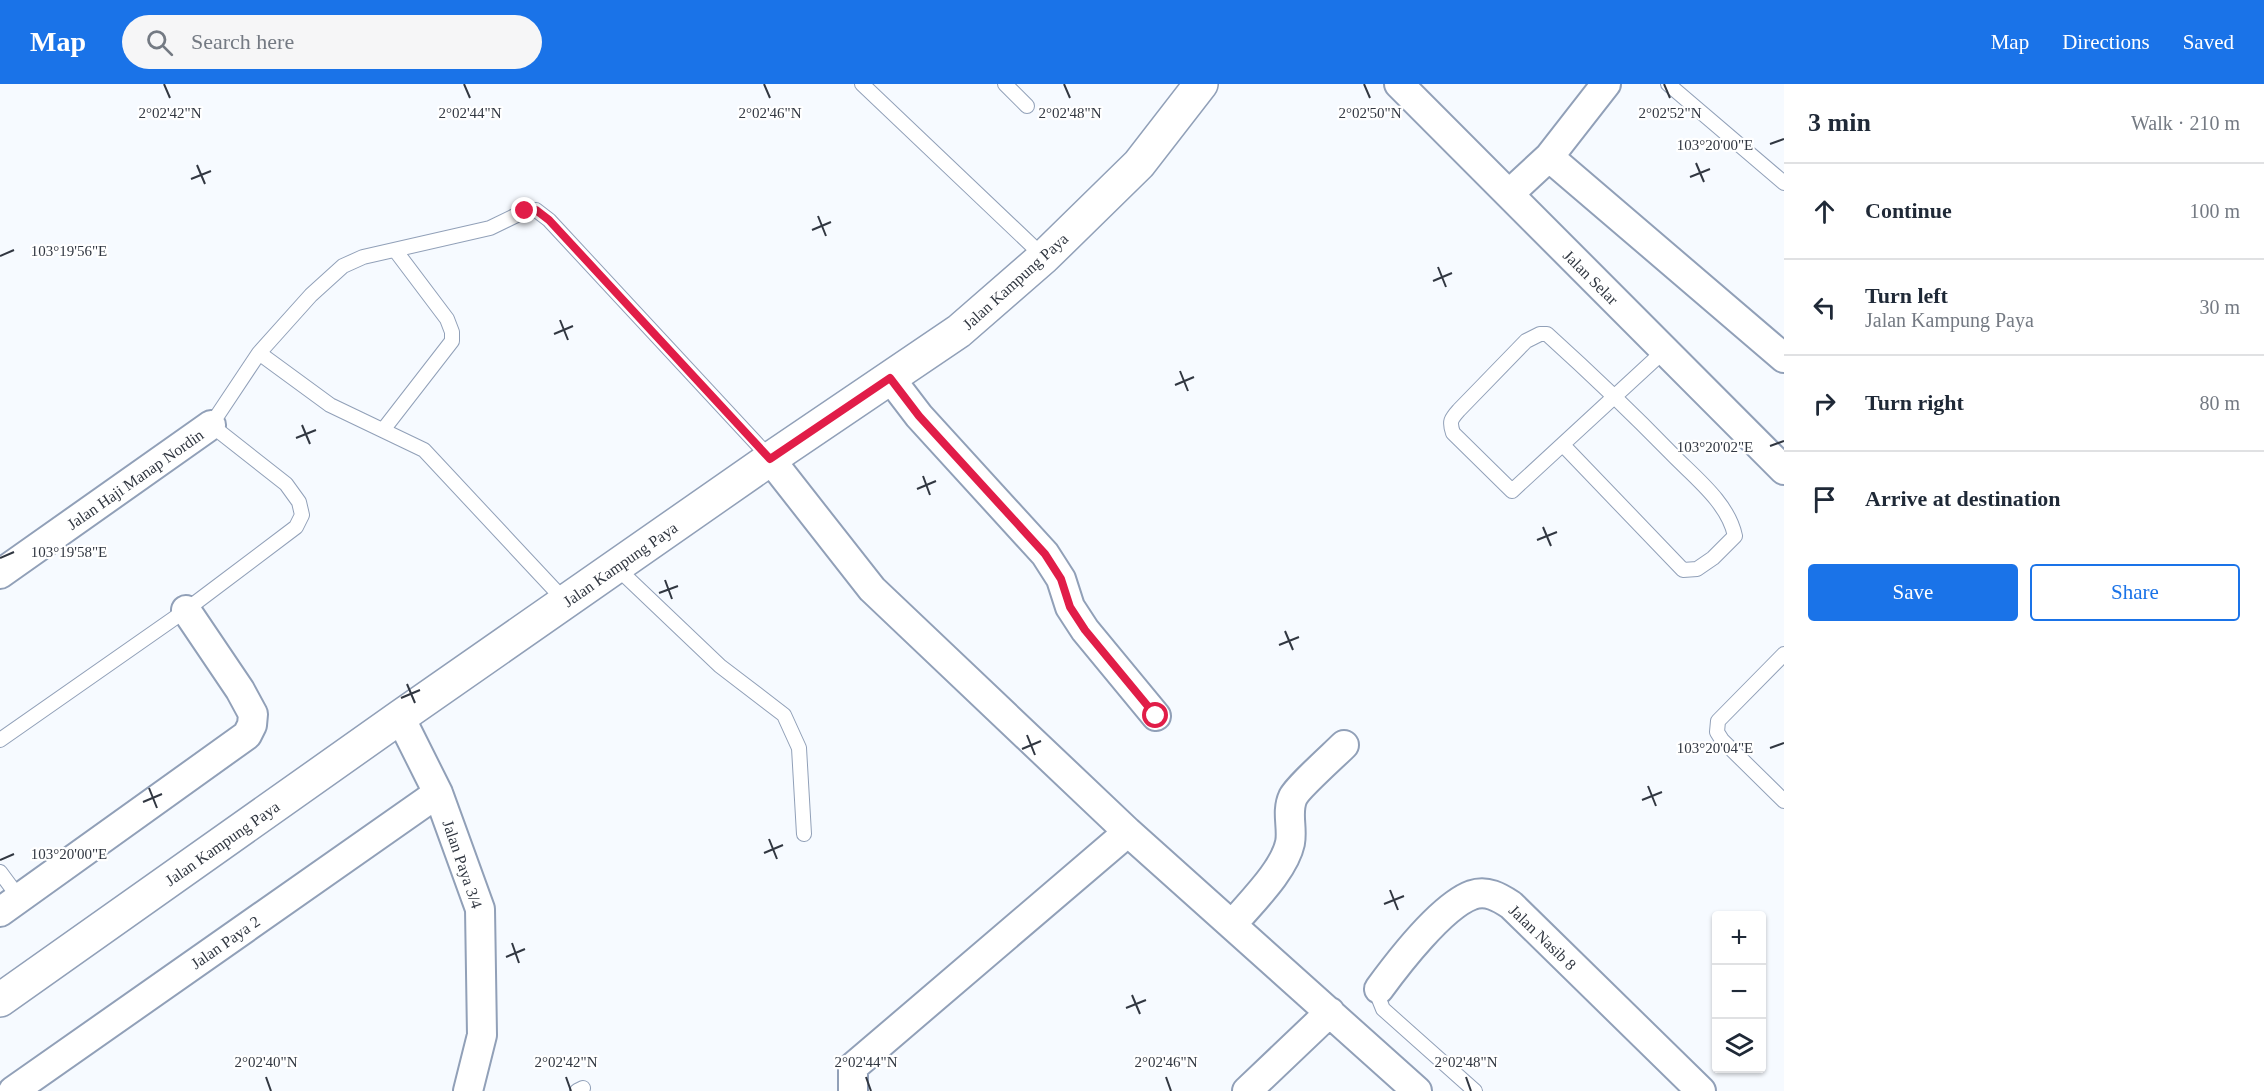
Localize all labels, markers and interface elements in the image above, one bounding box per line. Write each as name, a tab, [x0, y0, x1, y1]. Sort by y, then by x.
search box	[122, 15, 542, 69]
text: Map	[30, 26, 86, 57]
icon: search	[143, 26, 176, 59]
text: Search here	[191, 29, 294, 54]
text: Map	[1991, 30, 2029, 54]
text: Directions	[2062, 30, 2150, 54]
text: Saved	[2183, 30, 2234, 54]
text: 2°02'42"N	[138, 105, 202, 121]
text: 2°02'44"N	[438, 105, 502, 121]
text: 2°02'46"N	[738, 105, 802, 121]
text: 2°02'48"N	[1038, 105, 1102, 121]
text: 2°02'50"N	[1338, 105, 1402, 121]
text: 2°02'52"N	[1638, 105, 1702, 121]
text: 3 min	[1808, 108, 1871, 137]
text: Walk · 210 m	[2131, 112, 2240, 134]
text: 103°20'00"E	[1677, 137, 1753, 153]
icon: ahead	[1808, 195, 1841, 228]
route end	[511, 197, 537, 223]
text: Continue	[1865, 198, 1952, 223]
text: 100 m	[2189, 200, 2240, 222]
street label: Jalan Kampung Paya	[959, 230, 1072, 334]
text: 103°19'56"E	[31, 243, 107, 259]
street label: Jalan Selar	[1560, 247, 1622, 308]
text: Turn left	[1865, 283, 1948, 308]
icon: left	[1808, 291, 1841, 324]
text: 30 m	[2199, 296, 2240, 318]
text: Jalan Kampung Paya	[1865, 309, 2034, 331]
icon: right	[1808, 387, 1841, 420]
text: Turn right	[1865, 390, 1964, 415]
text: 80 m	[2199, 392, 2240, 414]
street label: Jalan Haji Manap Nordin	[64, 426, 207, 534]
text: 103°20'02"E	[1677, 439, 1753, 455]
icon: arrive	[1808, 483, 1841, 516]
text: Arrive at destination	[1865, 486, 2061, 511]
street label: Jalan Kampung Paya	[560, 519, 681, 611]
text: 103°19'58"E	[31, 544, 107, 560]
button: Save	[1808, 564, 2018, 621]
button: Share	[2030, 564, 2240, 621]
route start	[1142, 702, 1168, 728]
text: 103°20'04"E	[1677, 740, 1753, 756]
street label: Jalan Kampung Paya	[162, 798, 283, 890]
street label: Jalan Paya 3/4	[439, 818, 486, 911]
text: 103°20'00"E	[31, 846, 107, 862]
street label: Jalan Nasib 8	[1506, 901, 1580, 973]
map controls	[1712, 911, 1766, 1073]
button: +	[1712, 911, 1766, 965]
street label: Jalan Paya 2	[188, 913, 263, 973]
button: −	[1712, 965, 1766, 1019]
button: layers	[1712, 1019, 1766, 1073]
text: 2°02'40"N	[234, 1054, 298, 1070]
text: 2°02'42"N	[534, 1054, 598, 1070]
text: 2°02'44"N	[834, 1054, 898, 1070]
text: 2°02'46"N	[1134, 1054, 1198, 1070]
text: 2°02'48"N	[1434, 1054, 1498, 1070]

